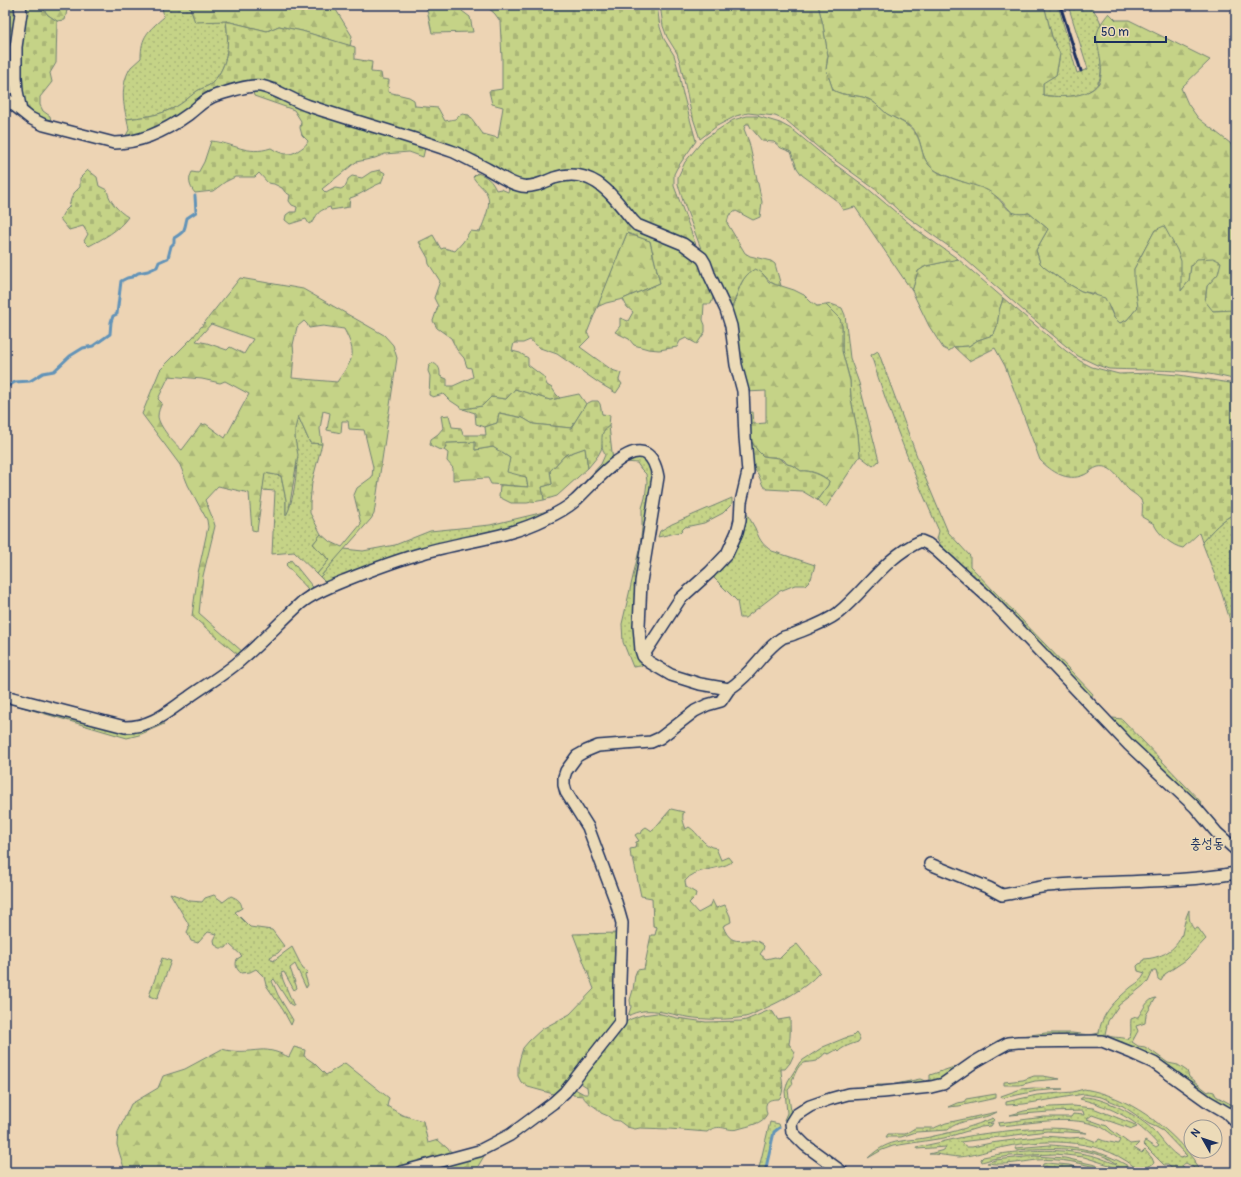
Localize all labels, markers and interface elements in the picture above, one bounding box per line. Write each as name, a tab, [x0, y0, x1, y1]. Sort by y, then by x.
scale bar	[1095, 18, 1166, 44]
text: 50 m	[1101, 25, 1129, 40]
district label: 충성동	[1190, 835, 1224, 852]
north arrow	[1183, 1119, 1223, 1159]
text: N	[1188, 1126, 1203, 1140]

